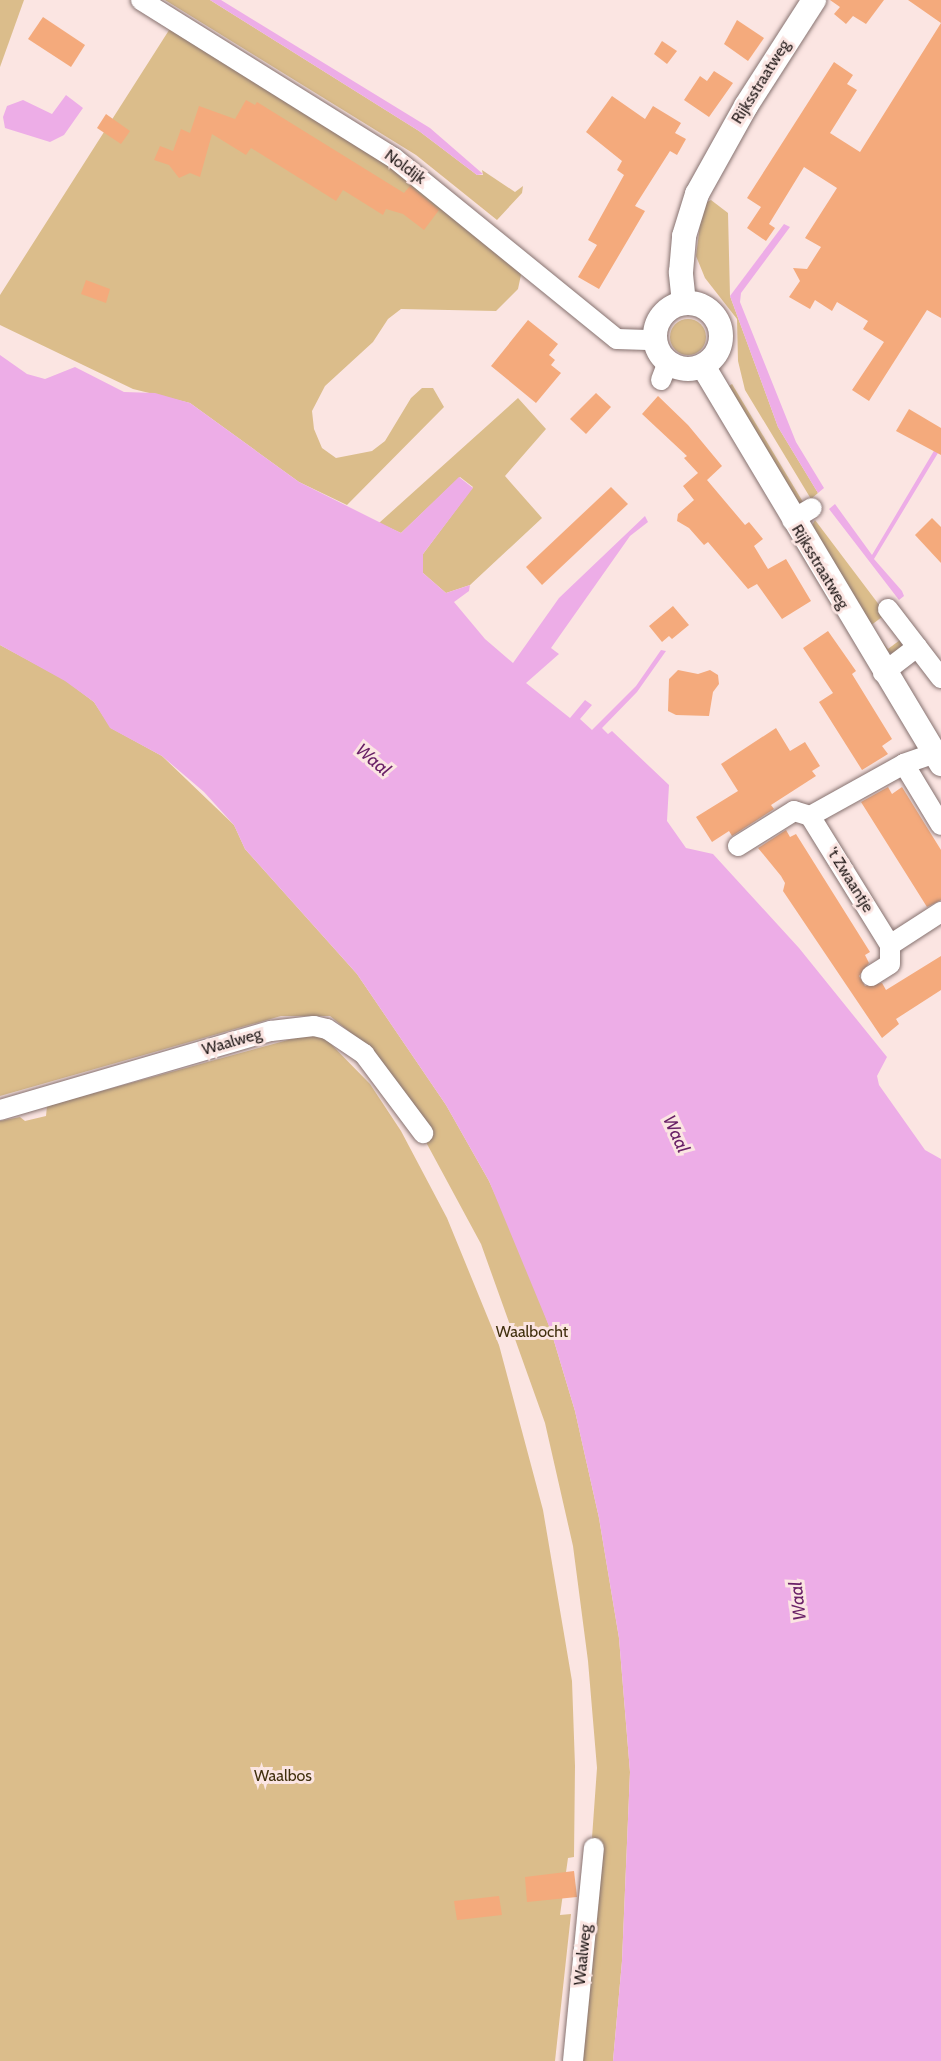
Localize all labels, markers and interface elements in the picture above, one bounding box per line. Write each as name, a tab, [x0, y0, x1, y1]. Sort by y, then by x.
street label: Rijksstraatweg	[728, 36, 794, 128]
street label: Noldijk	[381, 146, 429, 188]
street label: Rijksstraatweg	[787, 521, 853, 613]
water label: Waal	[351, 739, 395, 781]
street label: 't Zwaantje	[823, 844, 877, 916]
street label: Waalweg	[200, 1024, 264, 1060]
water label: Waal	[658, 1112, 694, 1156]
park label: Waalbocht	[496, 1322, 568, 1342]
water label: Waal	[785, 1580, 811, 1622]
park label: Waalbos	[254, 1766, 312, 1786]
street label: Waalweg	[570, 1924, 596, 1986]

